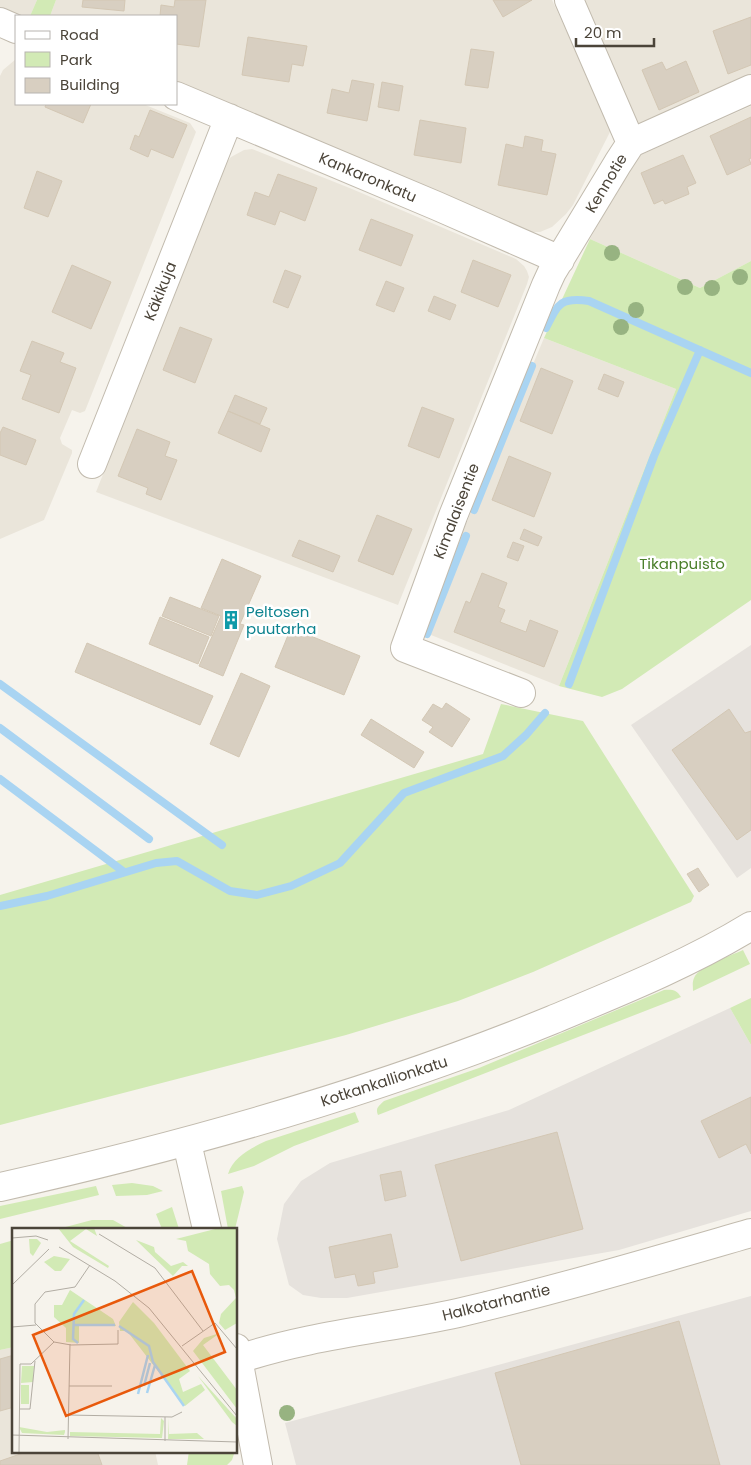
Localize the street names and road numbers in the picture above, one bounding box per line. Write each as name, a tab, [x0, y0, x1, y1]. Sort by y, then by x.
street label: Kankaronkatu	[316, 147, 420, 207]
street label: Kennotie	[580, 149, 632, 217]
street label: Käkikuja	[139, 258, 181, 324]
street label: Kimalaisentie	[428, 460, 484, 562]
street label: Kotkankallionkatu	[318, 1051, 450, 1111]
street label: Halkotarhantie	[440, 1278, 552, 1326]

